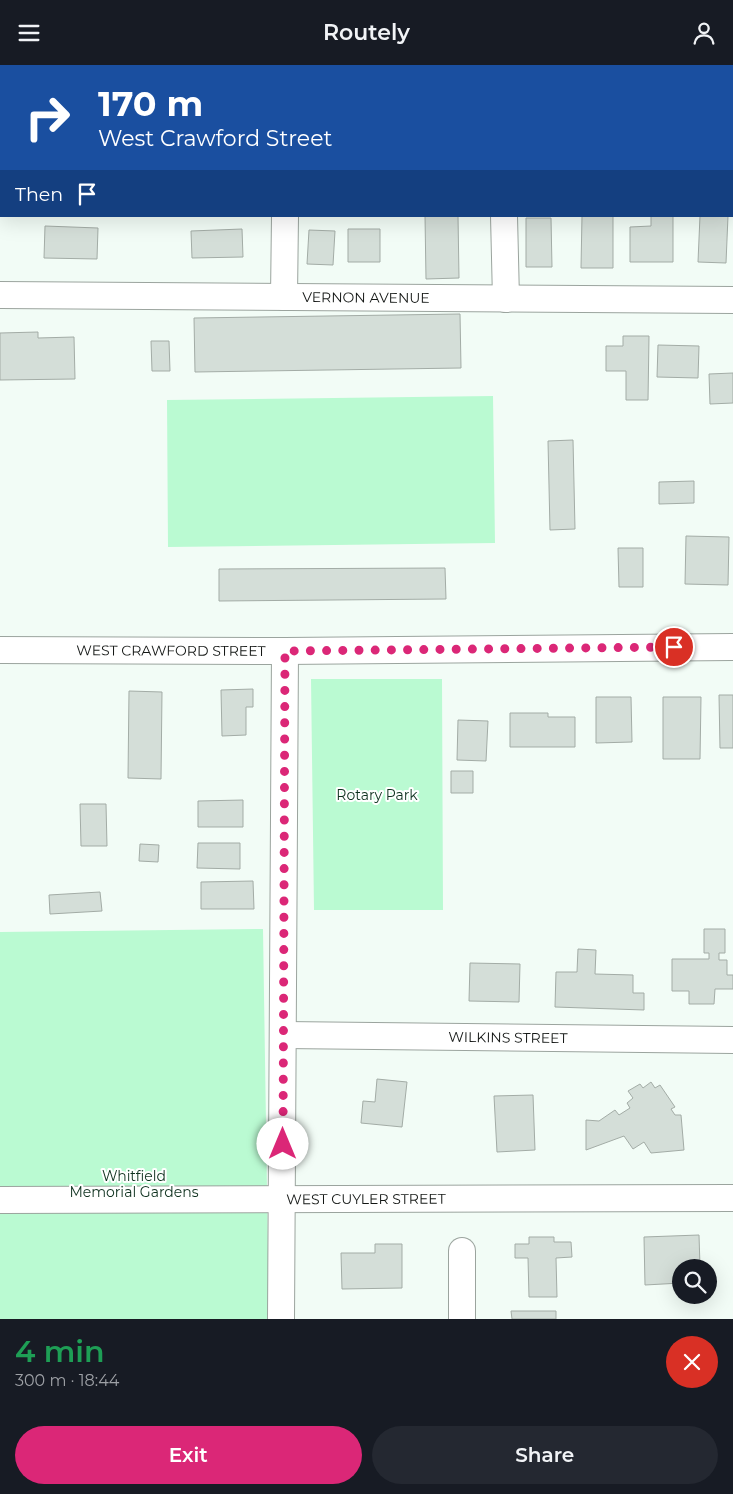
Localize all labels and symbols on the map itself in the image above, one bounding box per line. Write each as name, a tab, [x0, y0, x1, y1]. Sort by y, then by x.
street label: VERNON AVENUE	[302, 288, 430, 307]
pin	[653, 626, 695, 668]
street label: WEST CRAWFORD STREET	[76, 641, 266, 660]
park label: Rotary Park	[336, 786, 418, 804]
street label: WILKINS STREET	[448, 1028, 568, 1047]
position arrow	[256, 1117, 308, 1169]
park label: Whitfield Memorial Gardens	[69, 1167, 199, 1201]
street label: WEST CUYLER STREET	[286, 1190, 446, 1208]

